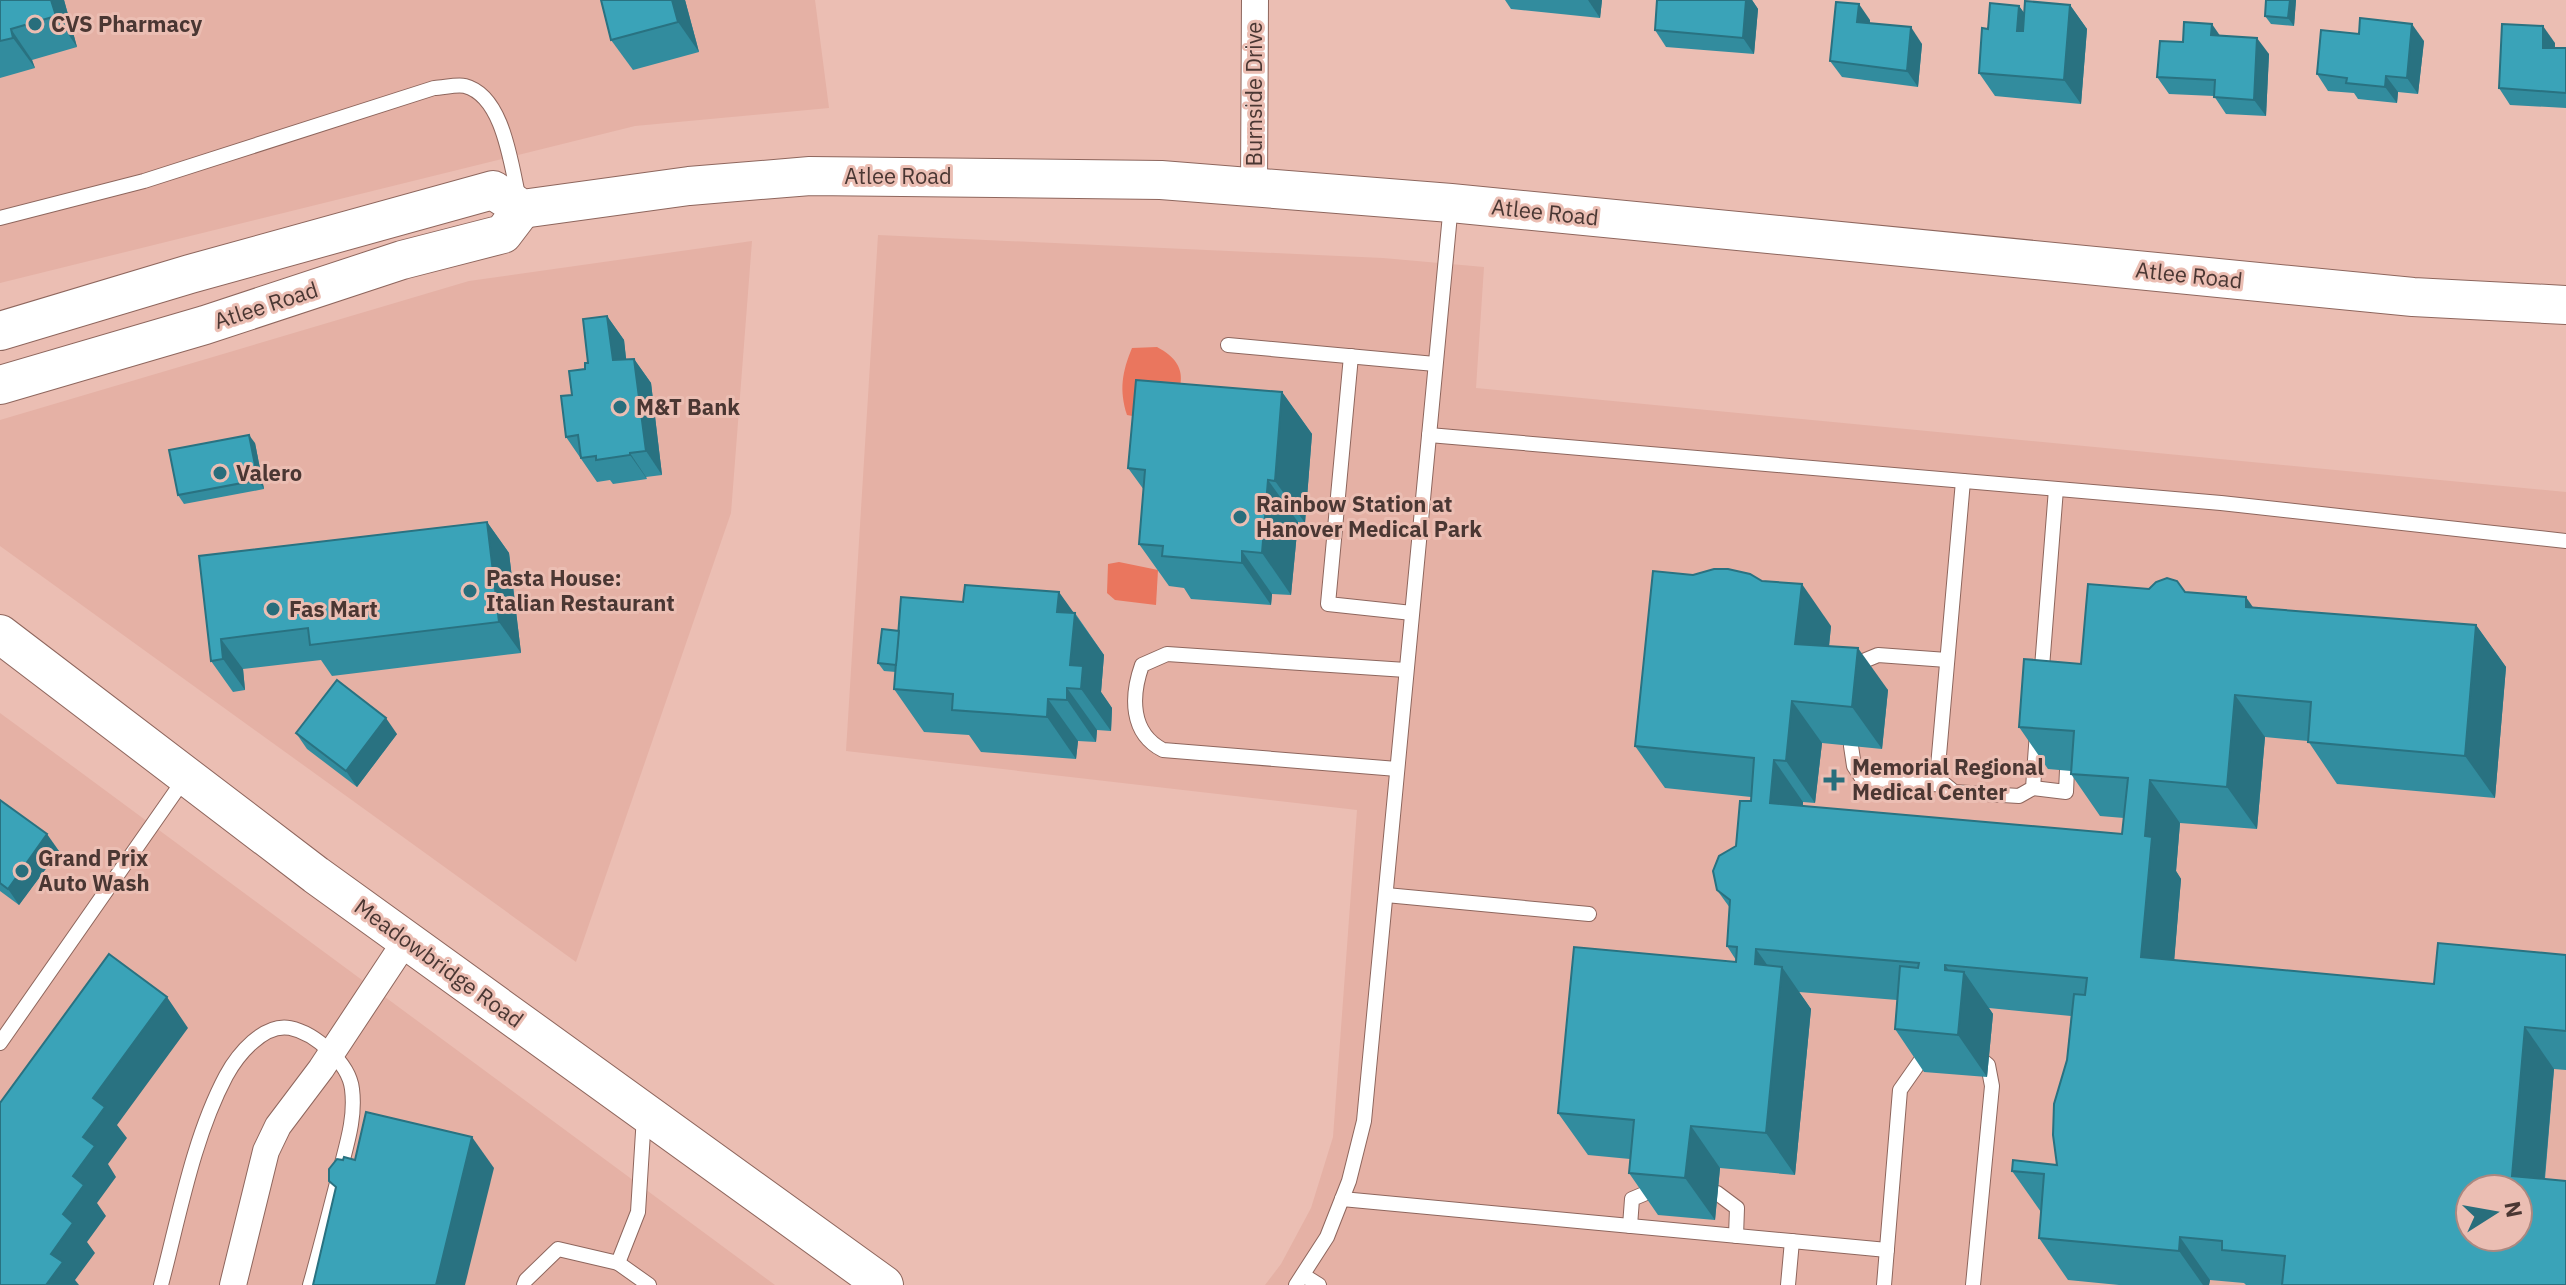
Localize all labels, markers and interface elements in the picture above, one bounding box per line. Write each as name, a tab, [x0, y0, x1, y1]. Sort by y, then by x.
place label: CVS Pharmacy	[51, 9, 202, 38]
marker: CVS Pharmacy	[26, 15, 44, 33]
street label: Burnside Drive	[1239, 22, 1268, 166]
street label: Atlee Road	[844, 161, 952, 190]
street label: Atlee Road	[1490, 191, 1600, 232]
street label: Atlee Road	[2134, 254, 2244, 295]
street label: Atlee Road	[210, 274, 322, 335]
place label: M&T Bank	[636, 392, 740, 421]
marker: M&T Bank	[611, 398, 629, 416]
place label: Valero	[236, 458, 302, 487]
marker: Valero	[211, 464, 229, 482]
place label: Rainbow Station at Hanover Medical Park	[1256, 489, 1482, 543]
marker: Rainbow Station at Hanover Medical Park	[1231, 508, 1249, 526]
place label: Pasta House: Italian Restaurant	[486, 563, 675, 617]
marker: Pasta House: Italian Restaurant	[461, 582, 479, 600]
place label: Fas Mart	[289, 594, 378, 623]
marker: Fas Mart	[264, 600, 282, 618]
place label: Memorial Regional Medical Center	[1852, 752, 2044, 806]
marker: Memorial Regional Medical Center	[1823, 769, 1845, 791]
place label: Grand Prix Auto Wash	[38, 843, 150, 897]
marker: Grand Prix Auto Wash	[13, 862, 31, 880]
street label: Meadowbridge Road	[349, 892, 530, 1034]
north arrow	[2454, 1173, 2534, 1253]
text: N	[2498, 1198, 2530, 1220]

